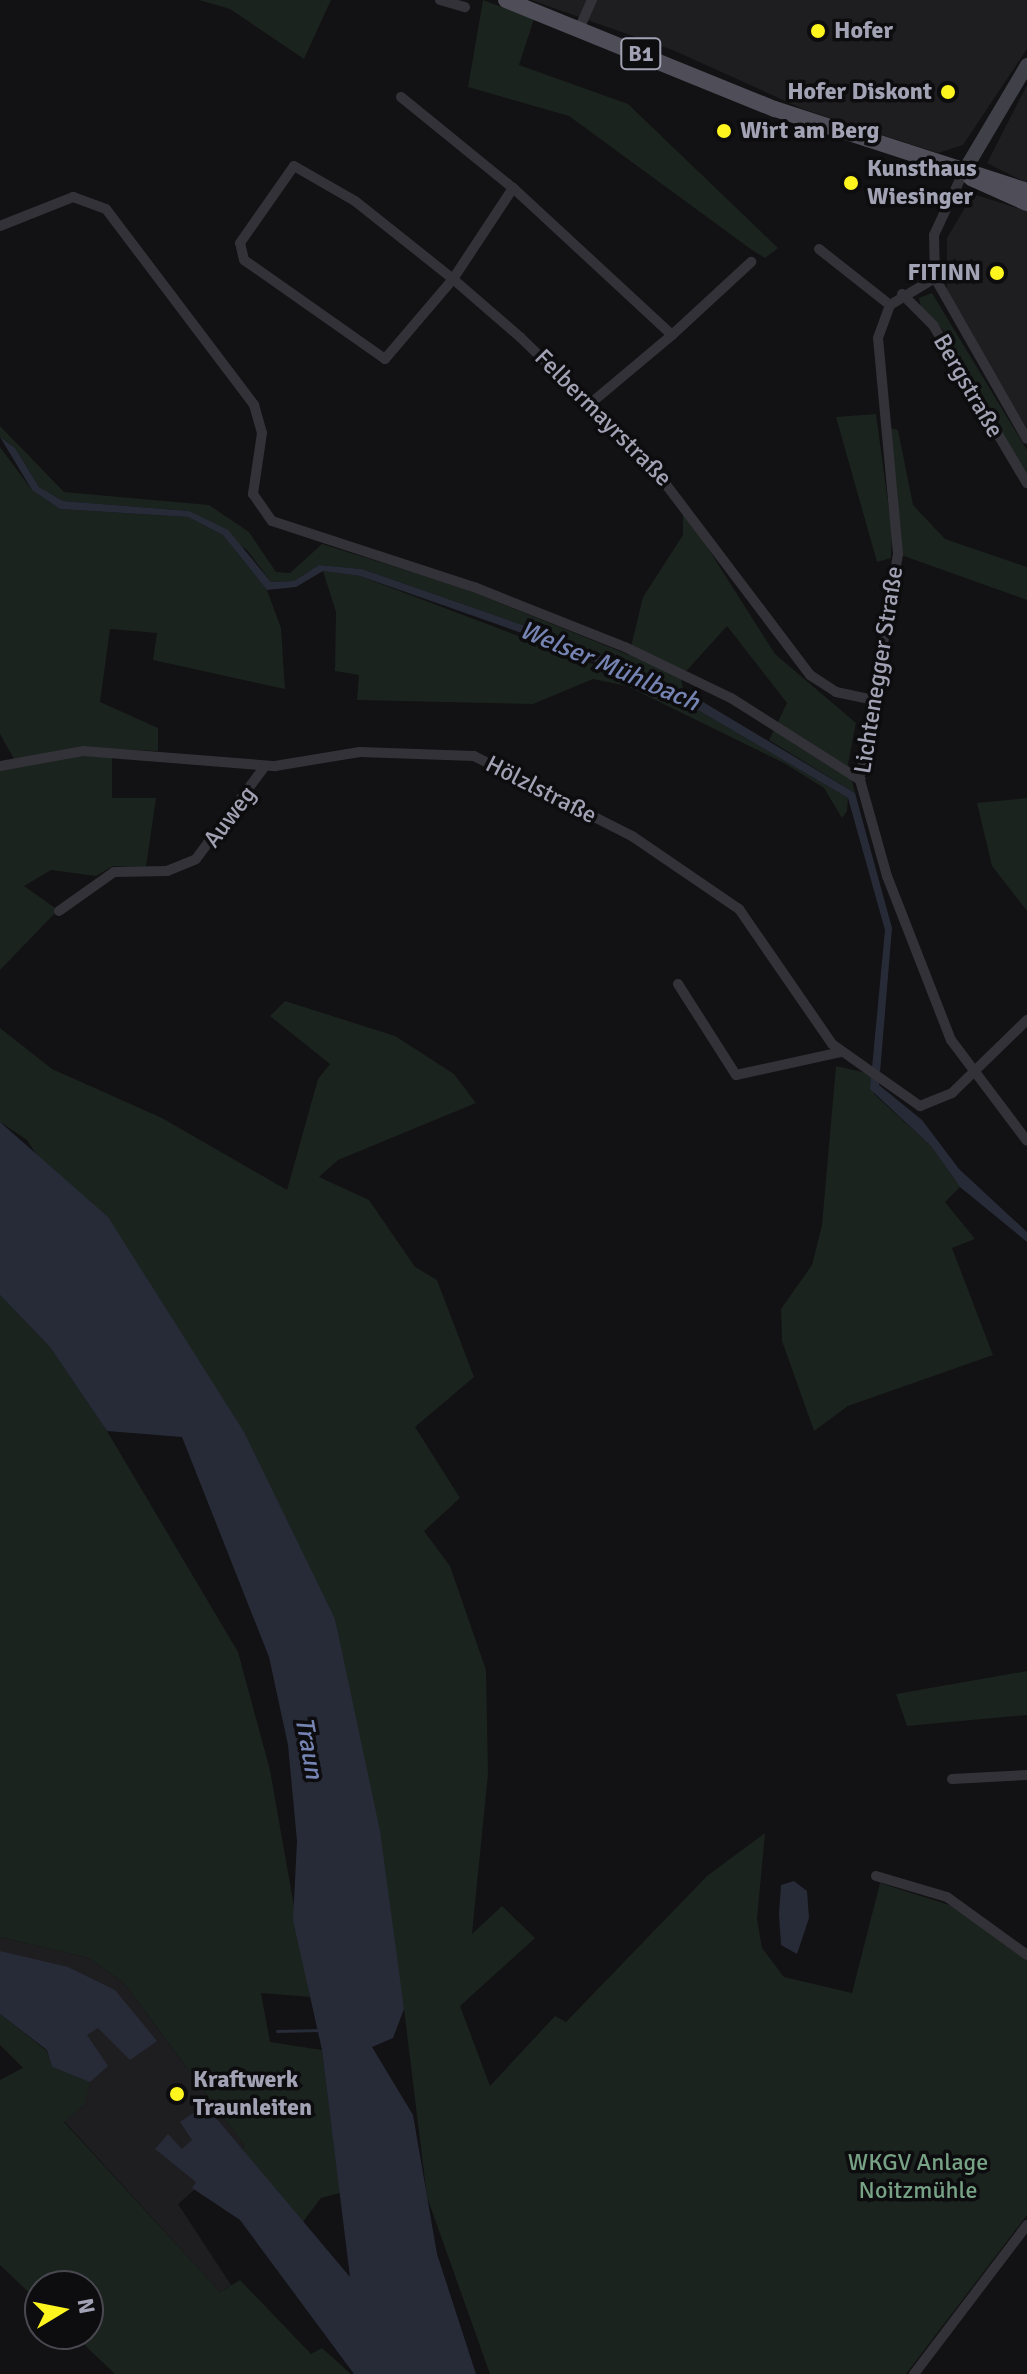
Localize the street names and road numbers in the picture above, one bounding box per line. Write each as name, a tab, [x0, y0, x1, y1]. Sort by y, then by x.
road number: B1	[619, 36, 663, 72]
street label: Bergstraße	[927, 329, 1009, 443]
street label: Felbermayrstraße	[528, 343, 678, 493]
street label: Lichtenegger Straße	[848, 564, 910, 776]
street label: Hölzlstraße	[481, 750, 601, 830]
street label: Auweg	[198, 781, 262, 853]

